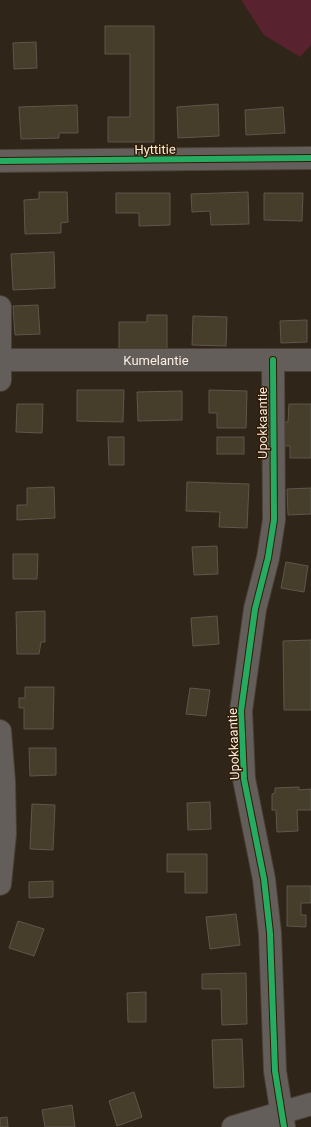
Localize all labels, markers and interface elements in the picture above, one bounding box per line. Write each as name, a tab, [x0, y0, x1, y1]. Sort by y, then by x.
street label: Hyttitie	[134, 142, 176, 157]
street label: Kumelantie	[123, 353, 189, 368]
street label: Upokkaantie	[255, 387, 270, 459]
street label: Upokkaantie	[225, 708, 242, 780]

